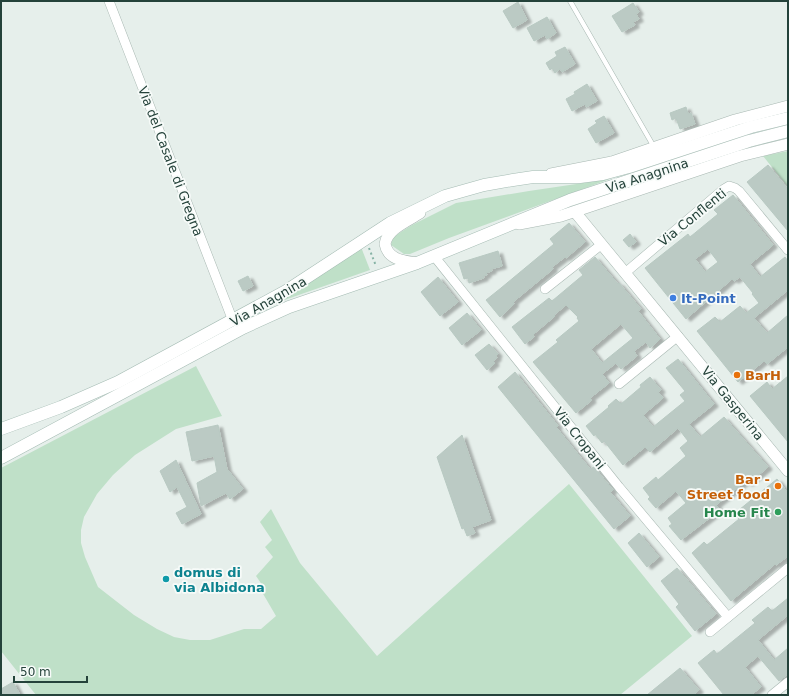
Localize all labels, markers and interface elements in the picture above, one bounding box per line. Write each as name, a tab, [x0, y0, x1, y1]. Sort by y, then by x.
street label: Via del Casale di Gregna	[135, 84, 206, 238]
street label: Via Anagnina	[604, 155, 690, 196]
street label: Via Conflenti	[655, 186, 729, 249]
street label: Via Anagnina	[227, 274, 309, 329]
place label: It-Point	[681, 291, 736, 306]
marker: It-Point	[668, 293, 678, 303]
street label: Via Gasperina	[698, 363, 767, 443]
place label: BarH	[745, 368, 781, 383]
marker: BarH	[732, 370, 742, 380]
street label: Via Cropani	[551, 404, 608, 472]
place label: Bar - Street food	[687, 472, 770, 502]
marker: Bar - Street food	[773, 481, 783, 491]
place label: Home Fit	[704, 505, 770, 520]
marker: Home Fit	[773, 507, 783, 517]
place label: domus di via Albidona	[174, 565, 265, 595]
marker: domus di via Albidona	[161, 574, 171, 584]
scale bar	[14, 658, 87, 684]
text: 50 m	[20, 665, 51, 679]

